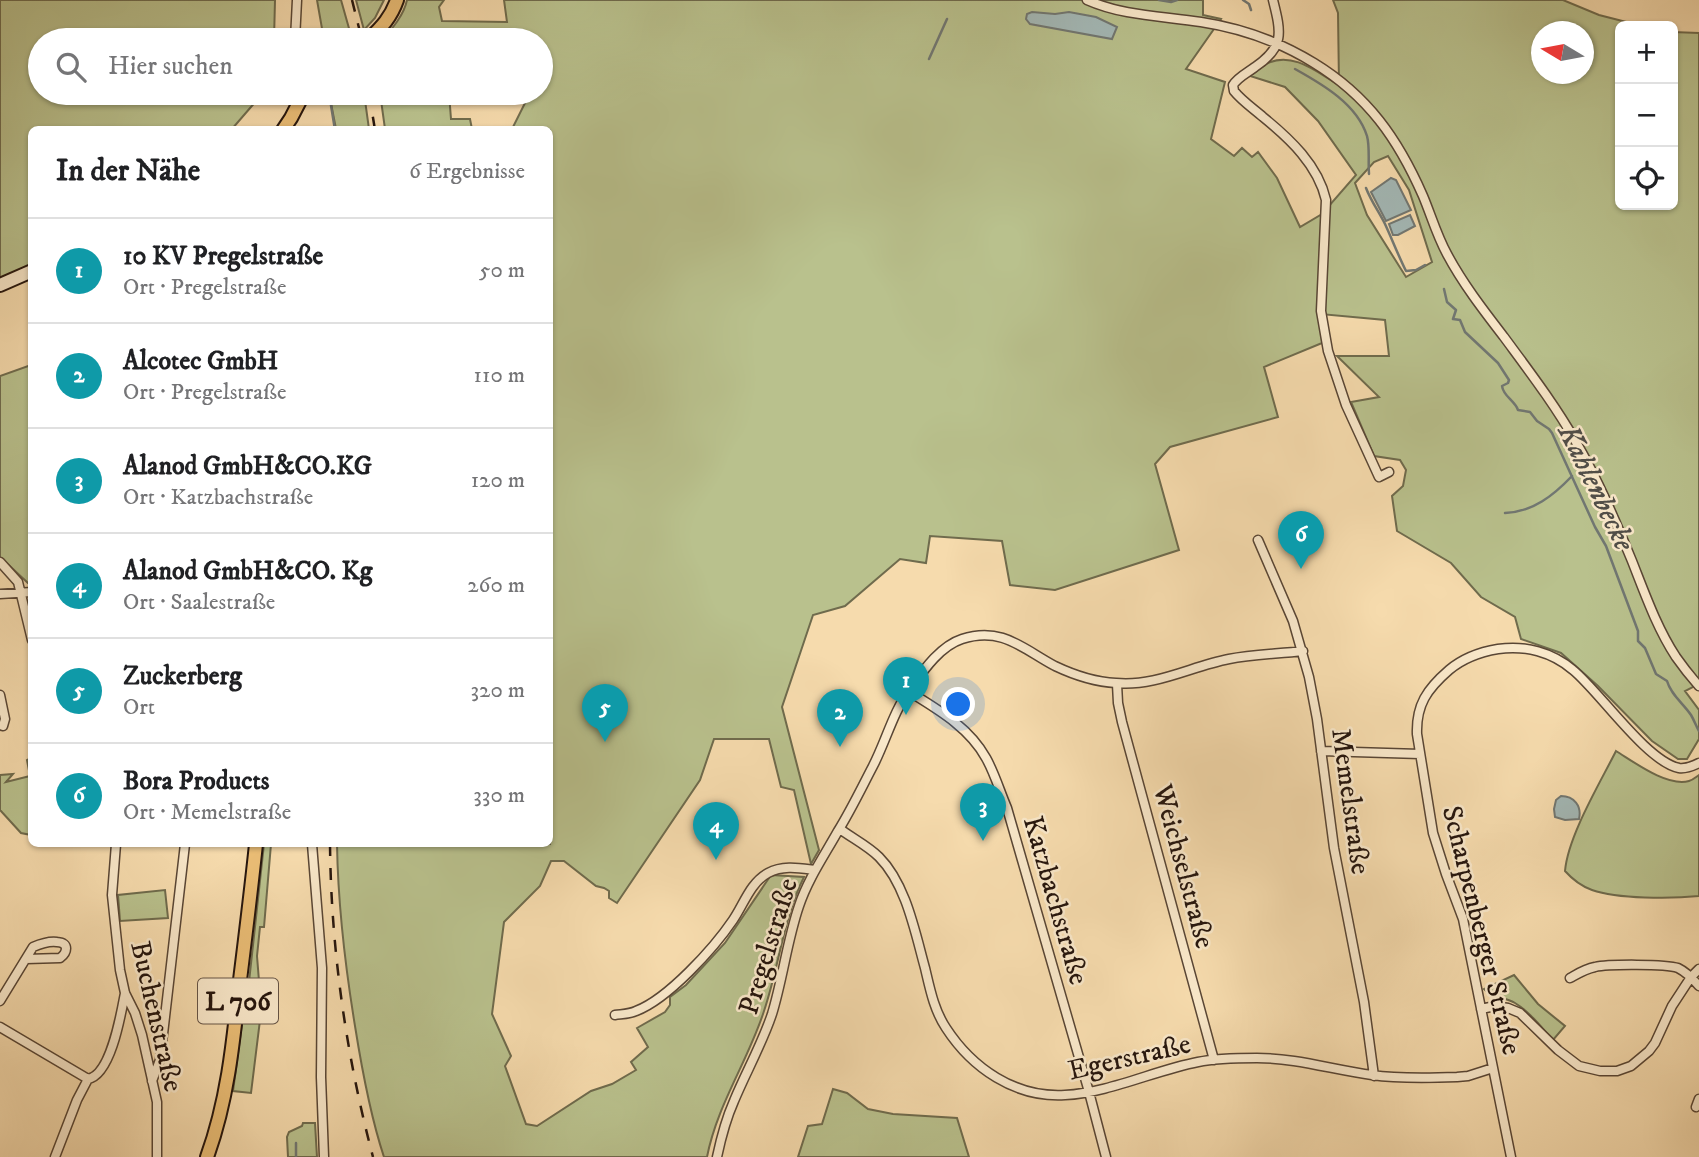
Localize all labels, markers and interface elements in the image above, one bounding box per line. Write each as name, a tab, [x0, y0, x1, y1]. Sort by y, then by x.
north arrow	[1531, 21, 1594, 84]
map controls	[1615, 21, 1678, 210]
button: +	[1615, 21, 1678, 84]
search box	[28, 28, 553, 105]
icon: search	[52, 48, 90, 86]
text: Hier suchen	[108, 50, 233, 83]
button: −	[1615, 84, 1678, 147]
button: locate	[1615, 147, 1678, 210]
text: In der Nähe	[56, 153, 200, 190]
text: 6 Ergebnisse	[409, 157, 525, 186]
text: 10 KV Pregelstraße	[123, 240, 323, 273]
text: 1	[75, 256, 83, 285]
text: 50 m	[479, 256, 525, 285]
text: Ort · Pregelstraße	[123, 273, 286, 302]
text: Alcotec GmbH	[123, 345, 278, 378]
text: 2	[73, 361, 85, 390]
text: 110 m	[474, 361, 525, 390]
text: Ort · Pregelstraße	[123, 378, 286, 407]
water label: Kahlenbecke	[1549, 417, 1643, 558]
text: Alanod GmbH&CO.KG	[123, 450, 372, 483]
text: 3	[75, 466, 83, 495]
text: 120 m	[471, 466, 525, 495]
text: Ort · Katzbachstraße	[123, 483, 313, 512]
pin: 6	[1278, 511, 1324, 569]
text: Alanod GmbH&CO. Kg	[123, 555, 373, 588]
text: 4	[72, 571, 86, 600]
text: 260 m	[467, 571, 525, 600]
text: Ort · Saalestraße	[123, 588, 275, 617]
pin: 1	[883, 657, 929, 715]
text: Zuckerberg	[123, 660, 242, 693]
text: 5	[73, 676, 85, 705]
text: 320 m	[471, 676, 525, 705]
pin: 5	[582, 684, 628, 742]
your location	[941, 687, 975, 721]
pin: 2	[817, 689, 863, 747]
text: Ort	[123, 693, 155, 722]
street label: Memelstraße	[1323, 726, 1378, 876]
text: Bora Products	[123, 765, 269, 798]
street label: Weichselstraße	[1145, 780, 1222, 952]
text: 6	[73, 781, 85, 810]
text: 330 m	[473, 781, 525, 810]
pin: 3	[960, 783, 1006, 841]
text: Ort · Memelstraße	[123, 798, 291, 827]
pin: 4	[693, 802, 739, 860]
street label: Scharpenberger Straße	[1434, 802, 1529, 1058]
street label: Katzbachstraße	[1015, 812, 1096, 989]
street label: Pregelstraße	[731, 874, 806, 1019]
street label: Buchenstraße	[122, 938, 191, 1095]
road number: L 706	[198, 978, 278, 1024]
street label: Egerstraße	[1065, 1026, 1194, 1089]

